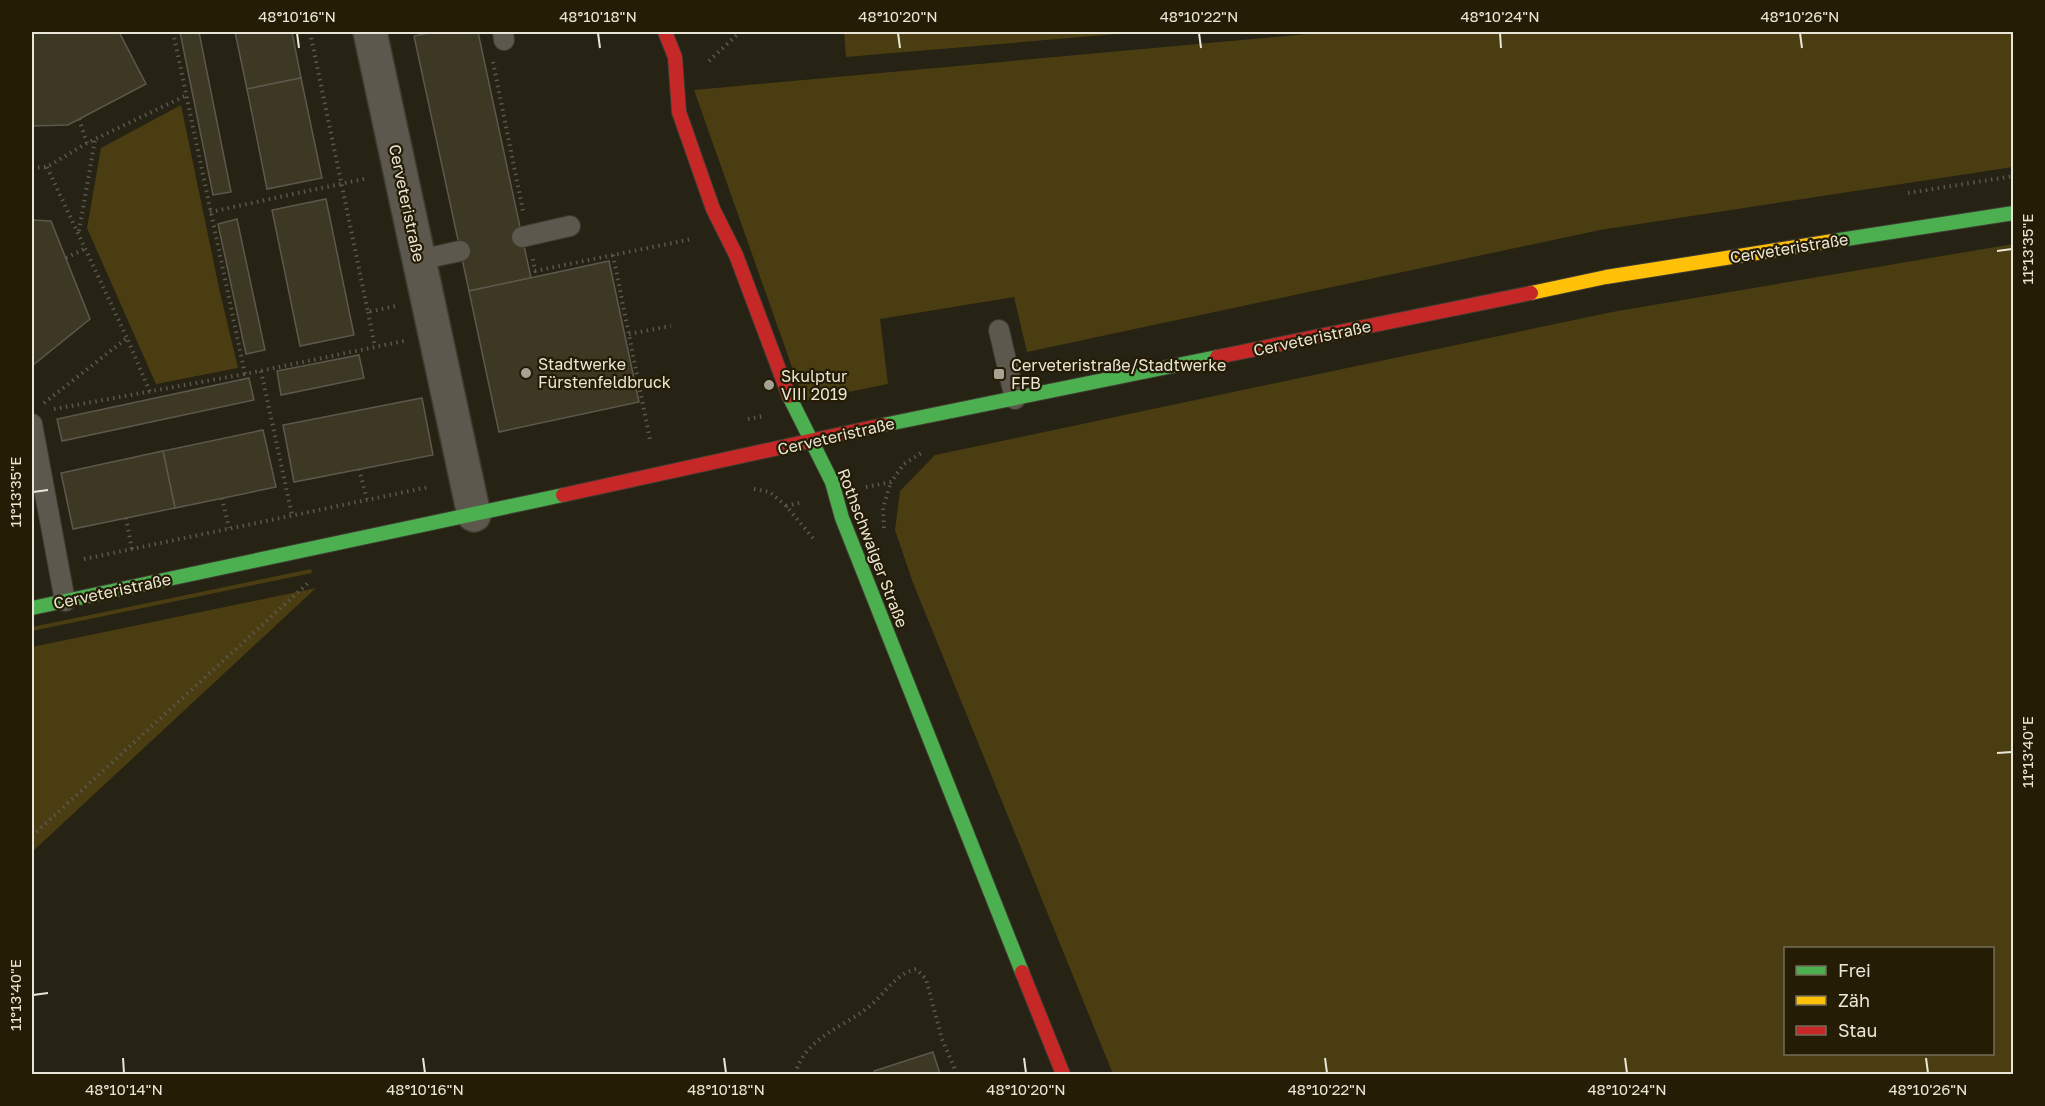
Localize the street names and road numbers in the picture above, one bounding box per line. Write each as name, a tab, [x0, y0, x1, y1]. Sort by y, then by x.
street label: Cerveteristraße	[385, 142, 429, 264]
street label: Cerveteristraße	[1728, 229, 1850, 267]
street label: Cerveteristraße	[1251, 316, 1373, 360]
street label: Cerveteristraße	[775, 413, 897, 459]
street label: Rothschwaiger Straße	[833, 466, 913, 630]
street label: Cerveteristraße	[51, 569, 173, 613]

